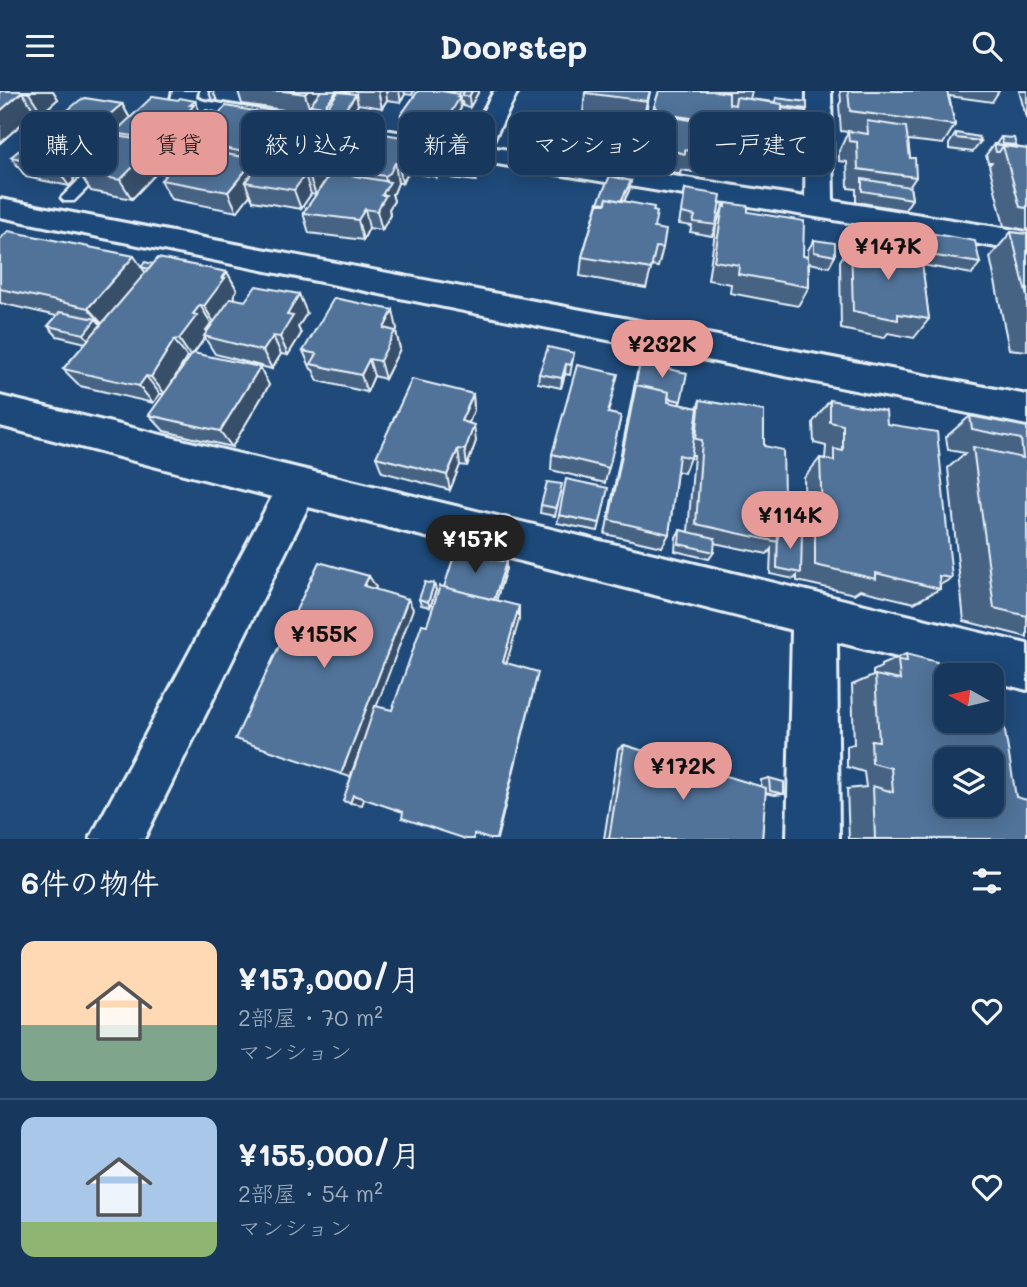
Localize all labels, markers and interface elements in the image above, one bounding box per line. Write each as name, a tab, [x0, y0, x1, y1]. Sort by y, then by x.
text: Doorstep	[439, 25, 588, 67]
icon: menu	[21, 27, 59, 65]
icon: search	[968, 27, 1006, 65]
chip: 購入	[21, 112, 117, 175]
chip: 賃貸	[131, 112, 227, 175]
chip: 絞り込み	[241, 112, 385, 175]
chip: 新着	[399, 112, 495, 175]
chip: マンション	[509, 112, 676, 175]
chip: 一戸建て	[690, 112, 834, 175]
pin: ¥147K	[839, 223, 937, 282]
text: ¥147K	[854, 230, 922, 260]
pin: ¥232K	[613, 321, 711, 380]
text: ¥232K	[627, 328, 697, 358]
pin: ¥114K	[741, 491, 839, 551]
text: ¥114K	[757, 499, 823, 529]
pin: ¥157K	[426, 515, 524, 575]
text: ¥157K	[442, 523, 508, 553]
pin: ¥155K	[275, 611, 373, 670]
text: ¥155K	[290, 618, 358, 648]
north arrow	[934, 663, 1004, 733]
map controls	[934, 663, 1004, 817]
pin: ¥172K	[634, 743, 732, 802]
button: layers	[934, 747, 1004, 817]
text: ¥172K	[650, 750, 716, 780]
text: 6件の物件	[21, 862, 159, 902]
icon: filters	[968, 862, 1006, 900]
text: ¥157,000/月	[238, 958, 420, 998]
icon: home	[77, 969, 161, 1053]
icon: heart	[968, 992, 1006, 1030]
text: 2部屋 · 70 m²	[238, 1002, 383, 1032]
text: マンション	[238, 1036, 352, 1066]
text: ¥155,000/月	[238, 1134, 421, 1174]
icon: home	[77, 1145, 161, 1229]
icon: heart	[968, 1168, 1006, 1206]
text: 2部屋 · 54 m²	[238, 1178, 383, 1208]
text: マンション	[238, 1212, 352, 1242]

